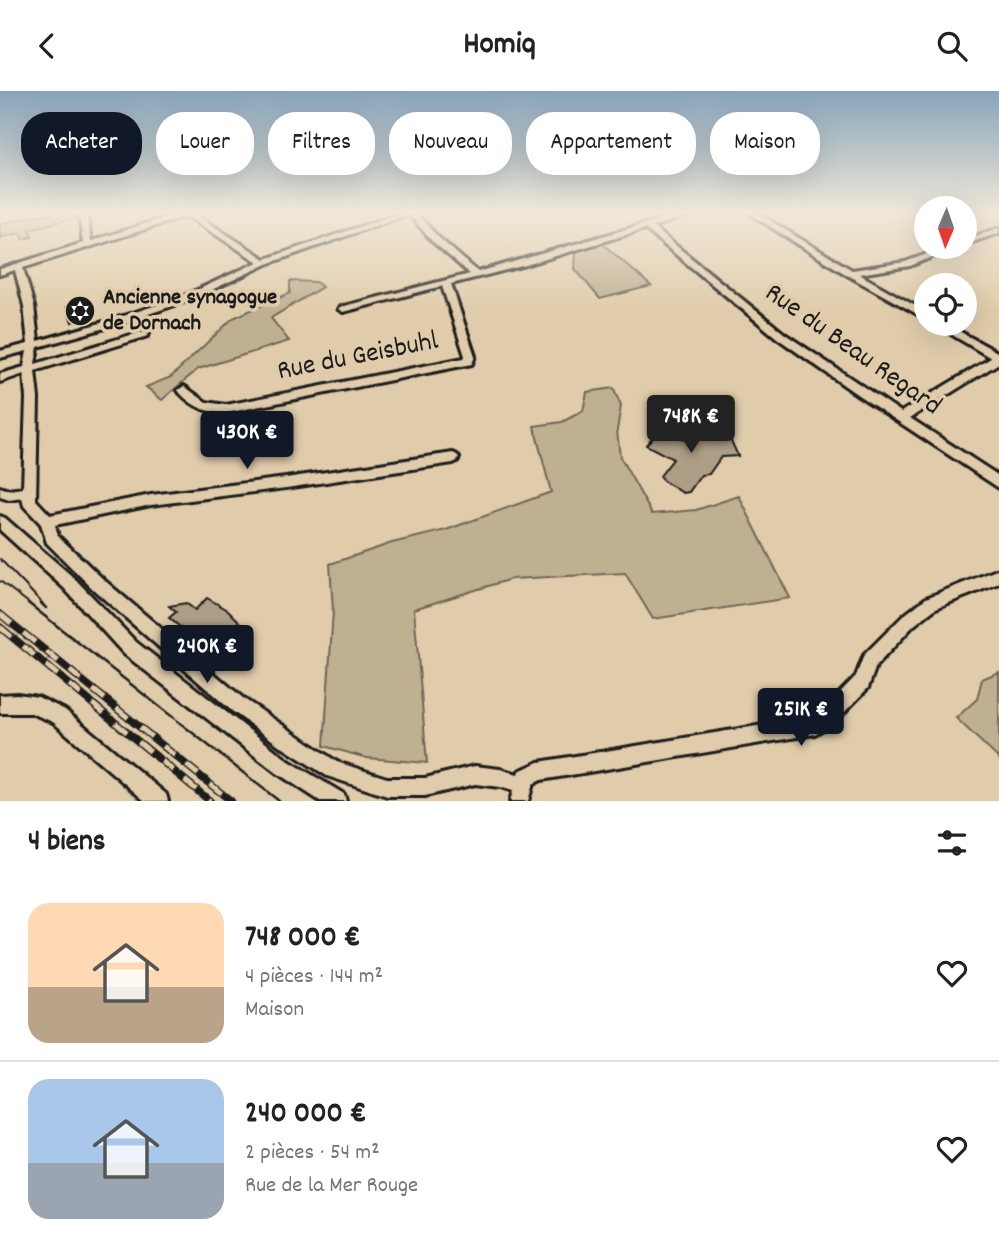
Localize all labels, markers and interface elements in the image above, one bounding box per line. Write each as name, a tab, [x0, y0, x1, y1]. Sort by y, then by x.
text: Homiq	[463, 23, 536, 69]
icon: back	[28, 27, 66, 65]
icon: search	[933, 27, 971, 65]
chip: Acheter	[21, 112, 142, 175]
chip: Louer	[156, 112, 254, 175]
chip: Filtres	[268, 112, 375, 175]
chip: Nouveau	[389, 112, 512, 175]
chip: Appartement	[526, 112, 696, 175]
chip: Maison	[710, 112, 820, 175]
north arrow	[914, 196, 976, 259]
map controls	[914, 196, 977, 336]
button: locate	[914, 273, 977, 336]
street label: Rue du Beau Regard	[755, 275, 949, 427]
place label: Ancienne synagogue de Dornach	[103, 282, 277, 341]
synagogue icon: Ancienne synagogue de Dornach	[63, 294, 97, 328]
street label: Rue du Geisbuhl	[274, 323, 442, 393]
pin: 748K €	[634, 395, 748, 455]
text: 748K €	[663, 401, 719, 434]
pin: 430K €	[190, 411, 304, 471]
text: 430K €	[216, 417, 278, 450]
pin: 240K €	[150, 625, 264, 685]
text: 240K €	[177, 631, 237, 664]
pin: 251K €	[744, 689, 858, 748]
text: 251K €	[774, 694, 828, 727]
text: 4 biens	[28, 822, 106, 865]
icon: filters	[933, 824, 971, 862]
text: 748 000 €	[245, 918, 361, 961]
icon: home	[84, 931, 168, 1015]
icon: heart	[933, 954, 971, 992]
text: 4 pièces · 144 m²	[245, 961, 383, 994]
text: Maison	[245, 994, 304, 1027]
text: 240 000 €	[245, 1094, 366, 1137]
icon: home	[84, 1107, 168, 1191]
icon: heart	[933, 1130, 971, 1168]
text: 2 pièces · 54 m²	[245, 1137, 380, 1170]
text: Rue de la Mer Rouge	[245, 1170, 418, 1203]

